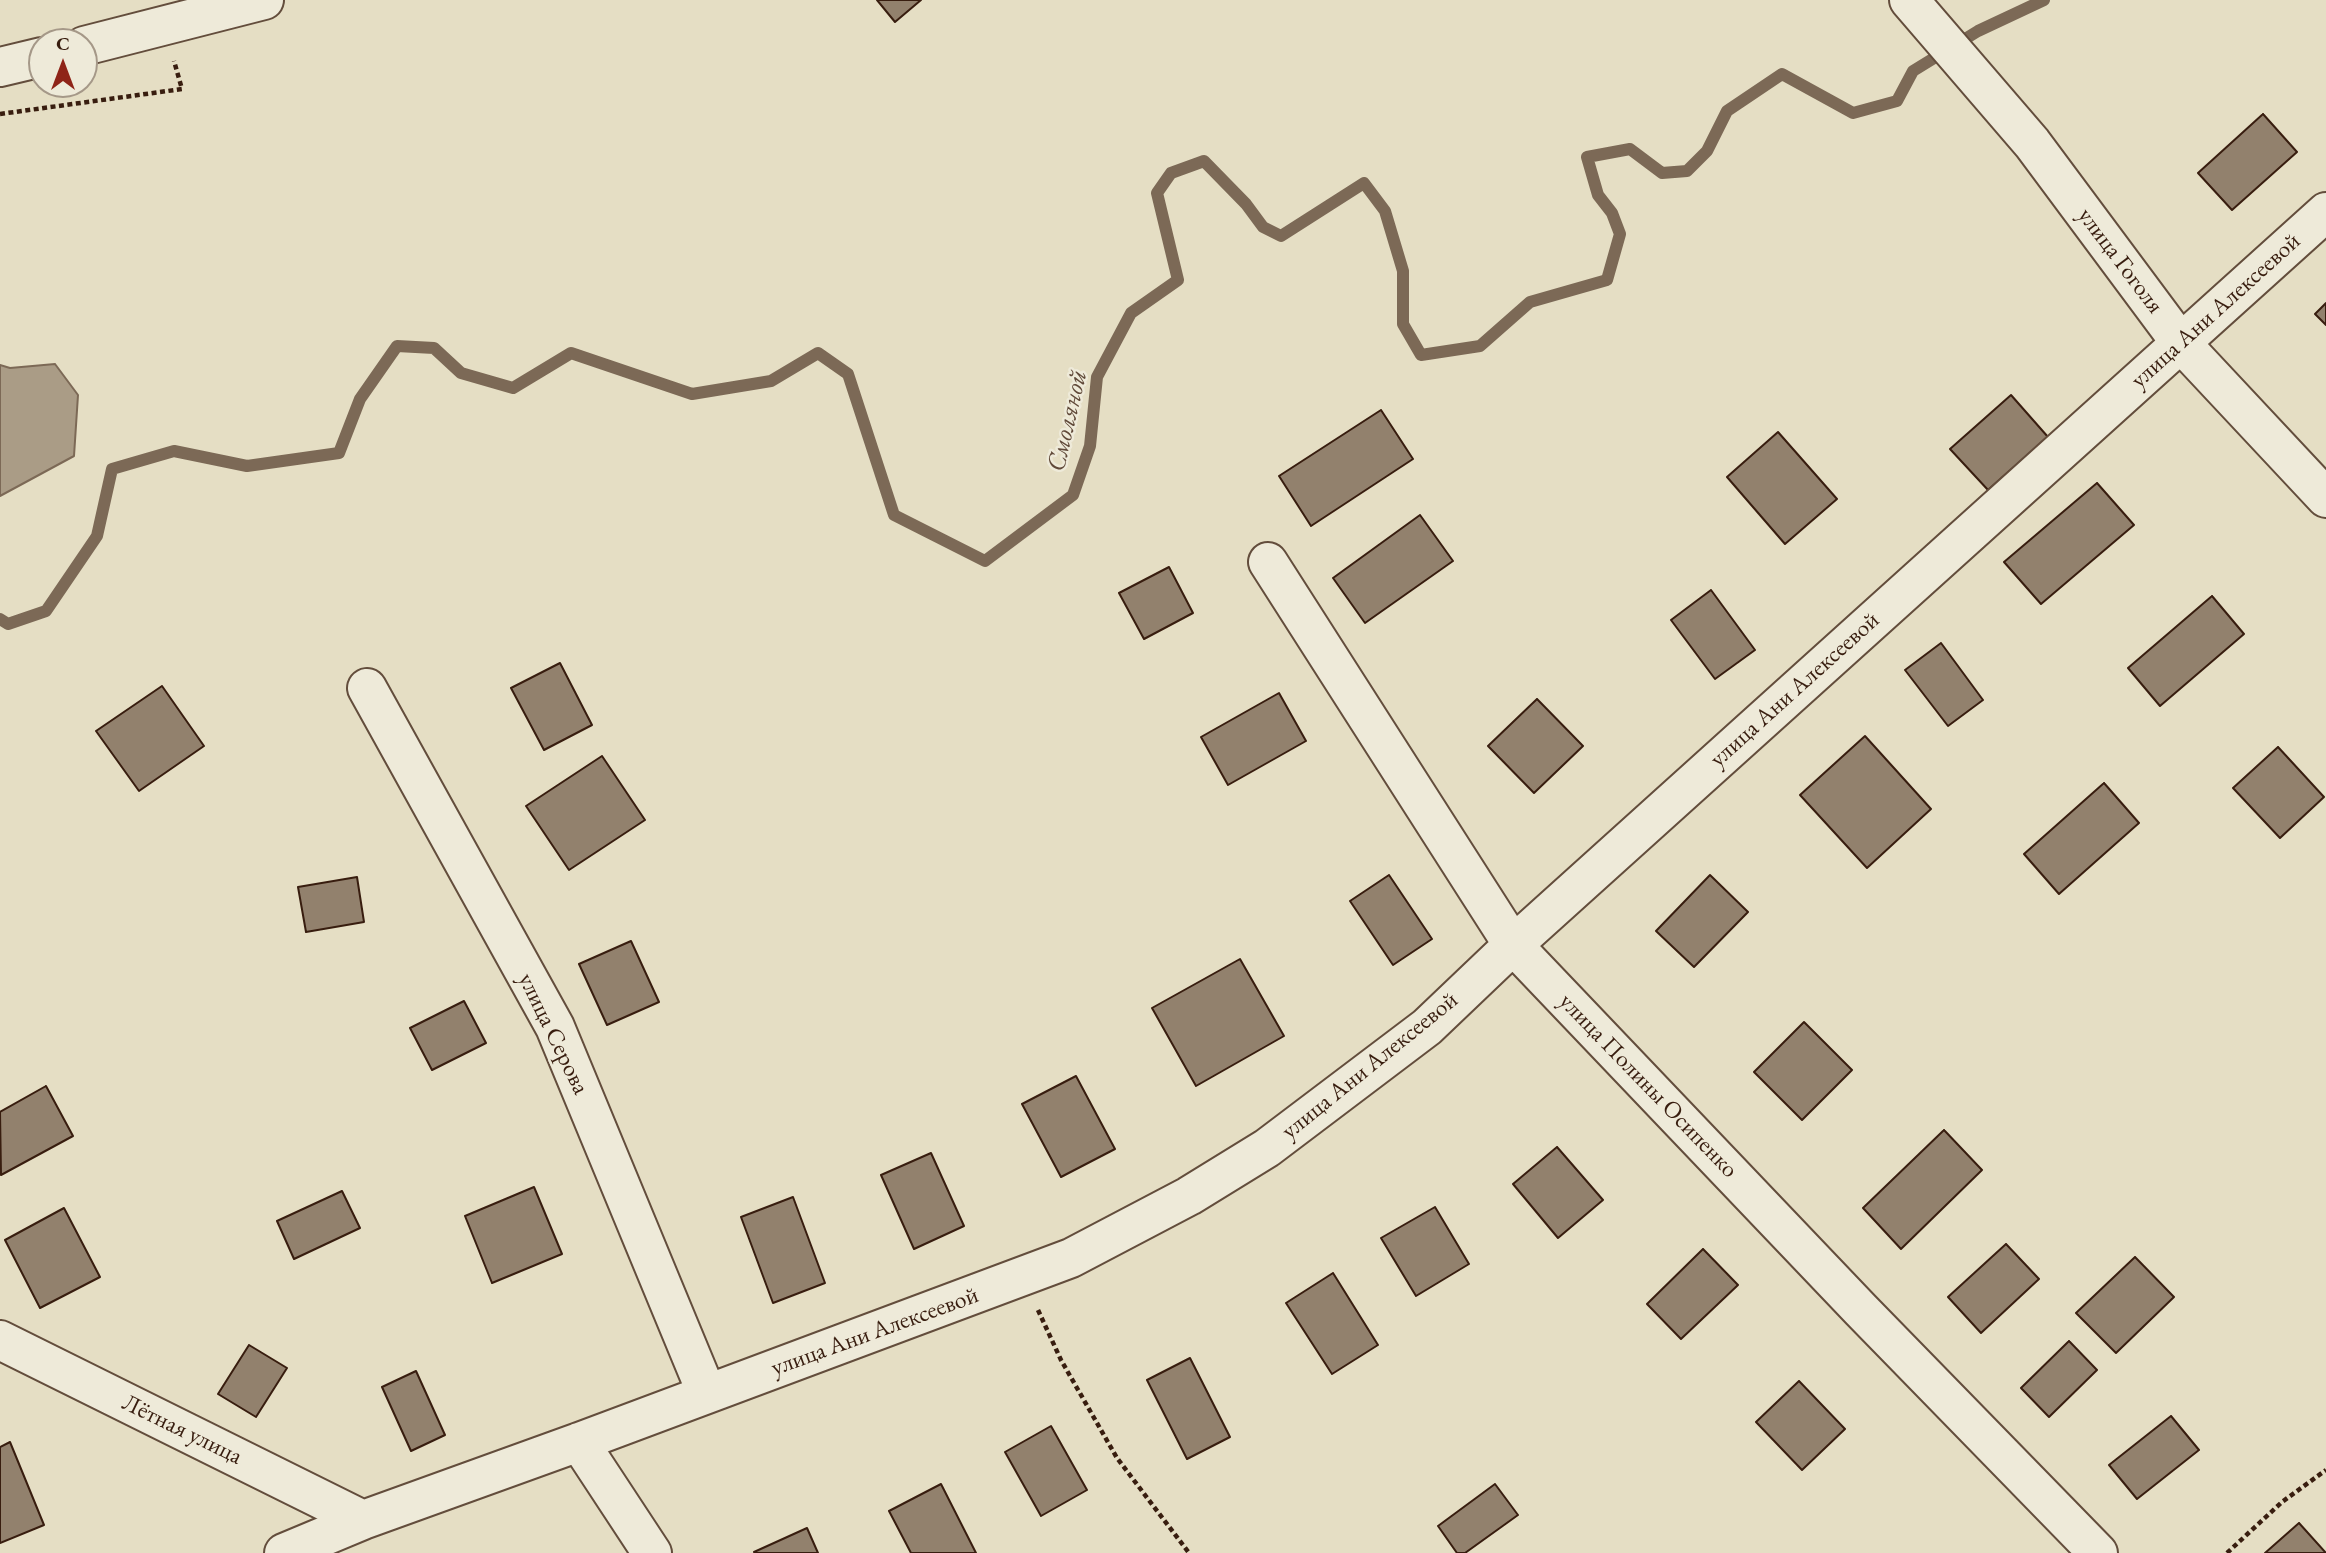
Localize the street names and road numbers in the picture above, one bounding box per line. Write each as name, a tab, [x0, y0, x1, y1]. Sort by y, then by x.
street label: улица Гоголя	[2071, 202, 2169, 320]
street label: улица Ани Алексеевой	[2125, 227, 2307, 395]
street label: улица Ани Алексеевой	[1704, 606, 1886, 774]
street label: улица Серова	[511, 969, 595, 1099]
street label: улица Ани Алексеевой	[1276, 986, 1464, 1146]
street label: улица Полины Осипенко	[1552, 988, 1744, 1184]
street label: улица Ани Алексеевой	[767, 1281, 983, 1383]
street label: Лётная улица	[117, 1389, 247, 1471]

